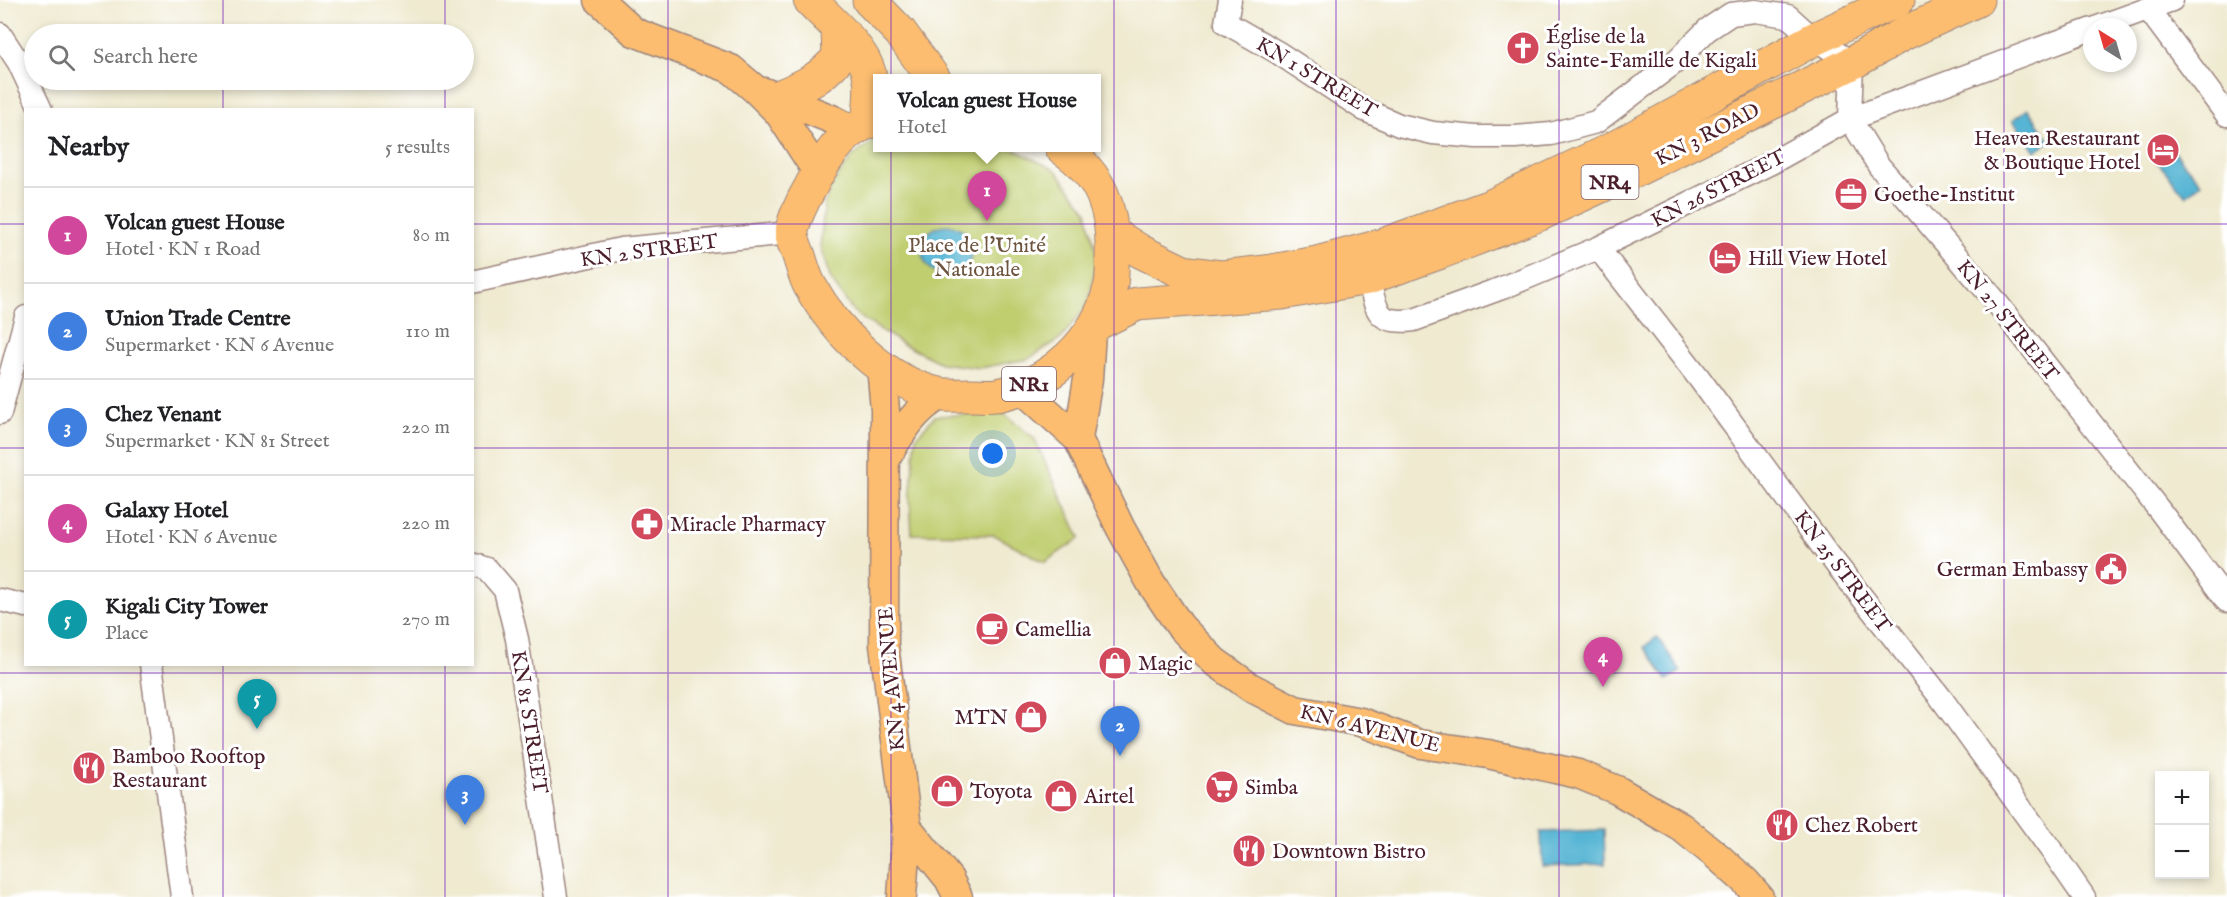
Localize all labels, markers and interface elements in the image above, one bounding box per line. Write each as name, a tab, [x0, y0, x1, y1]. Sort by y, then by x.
north arrow	[2083, 18, 2137, 72]
place label: Église de la Sainte-Famille de Kigali	[1546, 23, 1757, 75]
search box	[24, 24, 474, 90]
church icon: Église de la Sainte-Famille de Kigali	[1505, 30, 1541, 66]
street label: KN 1 STREET	[1251, 32, 1382, 125]
icon: search	[45, 41, 78, 74]
text: Search here	[93, 43, 198, 71]
popup	[873, 74, 1101, 152]
text: Volcan guest House	[897, 87, 1077, 115]
street label: KN 3 ROAD	[1651, 97, 1765, 173]
text: Hotel	[897, 115, 946, 140]
place label: Heaven Restaurant & Boutique Hotel	[1974, 126, 2140, 177]
text: Nearby	[48, 131, 129, 164]
hotel icon: Heaven Restaurant & Boutique Hotel	[2145, 132, 2181, 168]
text: 5 results	[385, 135, 450, 160]
street label: KN 26 STREET	[1647, 143, 1791, 235]
road number: NR4	[1582, 165, 1638, 199]
pin: 1	[968, 172, 1006, 221]
office icon: Goethe-Institut	[1833, 176, 1869, 212]
place label: Goethe-Institut	[1874, 182, 2015, 209]
text: Volcan guest House	[105, 209, 285, 237]
text: 1	[64, 223, 71, 248]
text: 80 m	[413, 223, 450, 248]
street label: KN 2 STREET	[579, 228, 720, 275]
park label: Place de l'Unité Nationale	[908, 233, 1046, 284]
text: Hotel · KN 1 Road	[105, 237, 260, 262]
hotel icon: Hill View Hotel	[1707, 240, 1743, 276]
place label: Hill View Hotel	[1748, 246, 1887, 273]
street label: KN 27 STREET	[1950, 255, 2064, 388]
text: Union Trade Centre	[105, 305, 291, 333]
text: 2	[63, 319, 72, 344]
text: 110 m	[406, 319, 450, 344]
text: Supermarket · KN 6 Avenue	[105, 333, 334, 358]
road number: NR1	[1002, 367, 1056, 401]
text: Chez Venant	[105, 401, 221, 429]
text: 3	[64, 415, 71, 440]
text: 220 m	[402, 415, 450, 440]
text: Supermarket · KN 81 Street	[105, 429, 330, 454]
your location	[978, 439, 1007, 468]
text: Galaxy Hotel	[105, 497, 228, 525]
street label: KN 25 STREET	[1787, 505, 1897, 639]
pharmacy icon: Miracle Pharmacy	[629, 506, 665, 542]
text: 4	[63, 511, 72, 536]
text: 220 m	[402, 511, 450, 536]
place label: Miracle Pharmacy	[670, 512, 826, 539]
text: Hotel · KN 6 Avenue	[105, 525, 277, 550]
public building icon: German Embassy	[2093, 551, 2129, 587]
place label: German Embassy	[1937, 557, 2089, 584]
text: Kigali City Tower	[105, 593, 268, 621]
street label: KN 4 AVENUE	[873, 606, 912, 752]
text: 5	[64, 607, 71, 632]
text: 270 m	[402, 607, 450, 632]
cafe icon: Camellia	[974, 611, 1010, 647]
place label: Camellia	[1015, 617, 1092, 644]
text: Place	[105, 621, 148, 646]
pin: 4	[1584, 638, 1622, 687]
shop icon: Magic	[1097, 645, 1133, 681]
street label: KN 81 STREET	[504, 649, 553, 797]
place label: Magic	[1138, 651, 1193, 678]
pin: 5	[238, 680, 276, 729]
shop icon: MTN	[1013, 699, 1049, 735]
street label: KN 6 AVENUE	[1297, 699, 1442, 760]
place label: MTN	[955, 705, 1008, 732]
pin: 2	[1100, 706, 1140, 756]
place label: Bamboo Rooftop Restaurant	[112, 744, 265, 795]
restaurant icon: Bamboo Rooftop Restaurant	[71, 750, 107, 786]
supermarket icon: Simba	[1204, 769, 1240, 805]
map controls	[2155, 771, 2209, 879]
button: +	[2155, 771, 2209, 825]
shop icon: Toyota	[929, 773, 965, 809]
place label: Simba	[1245, 775, 1299, 802]
pin: 3	[446, 776, 484, 825]
shop icon: Airtel	[1043, 778, 1079, 814]
place label: Toyota	[970, 779, 1033, 806]
place label: Airtel	[1083, 784, 1134, 811]
restaurant icon: Chez Robert	[1764, 807, 1800, 843]
place label: Chez Robert	[1805, 813, 1918, 840]
button: −	[2155, 825, 2209, 879]
restaurant icon: Downtown Bistro	[1231, 833, 1267, 869]
place label: Downtown Bistro	[1272, 839, 1426, 866]

